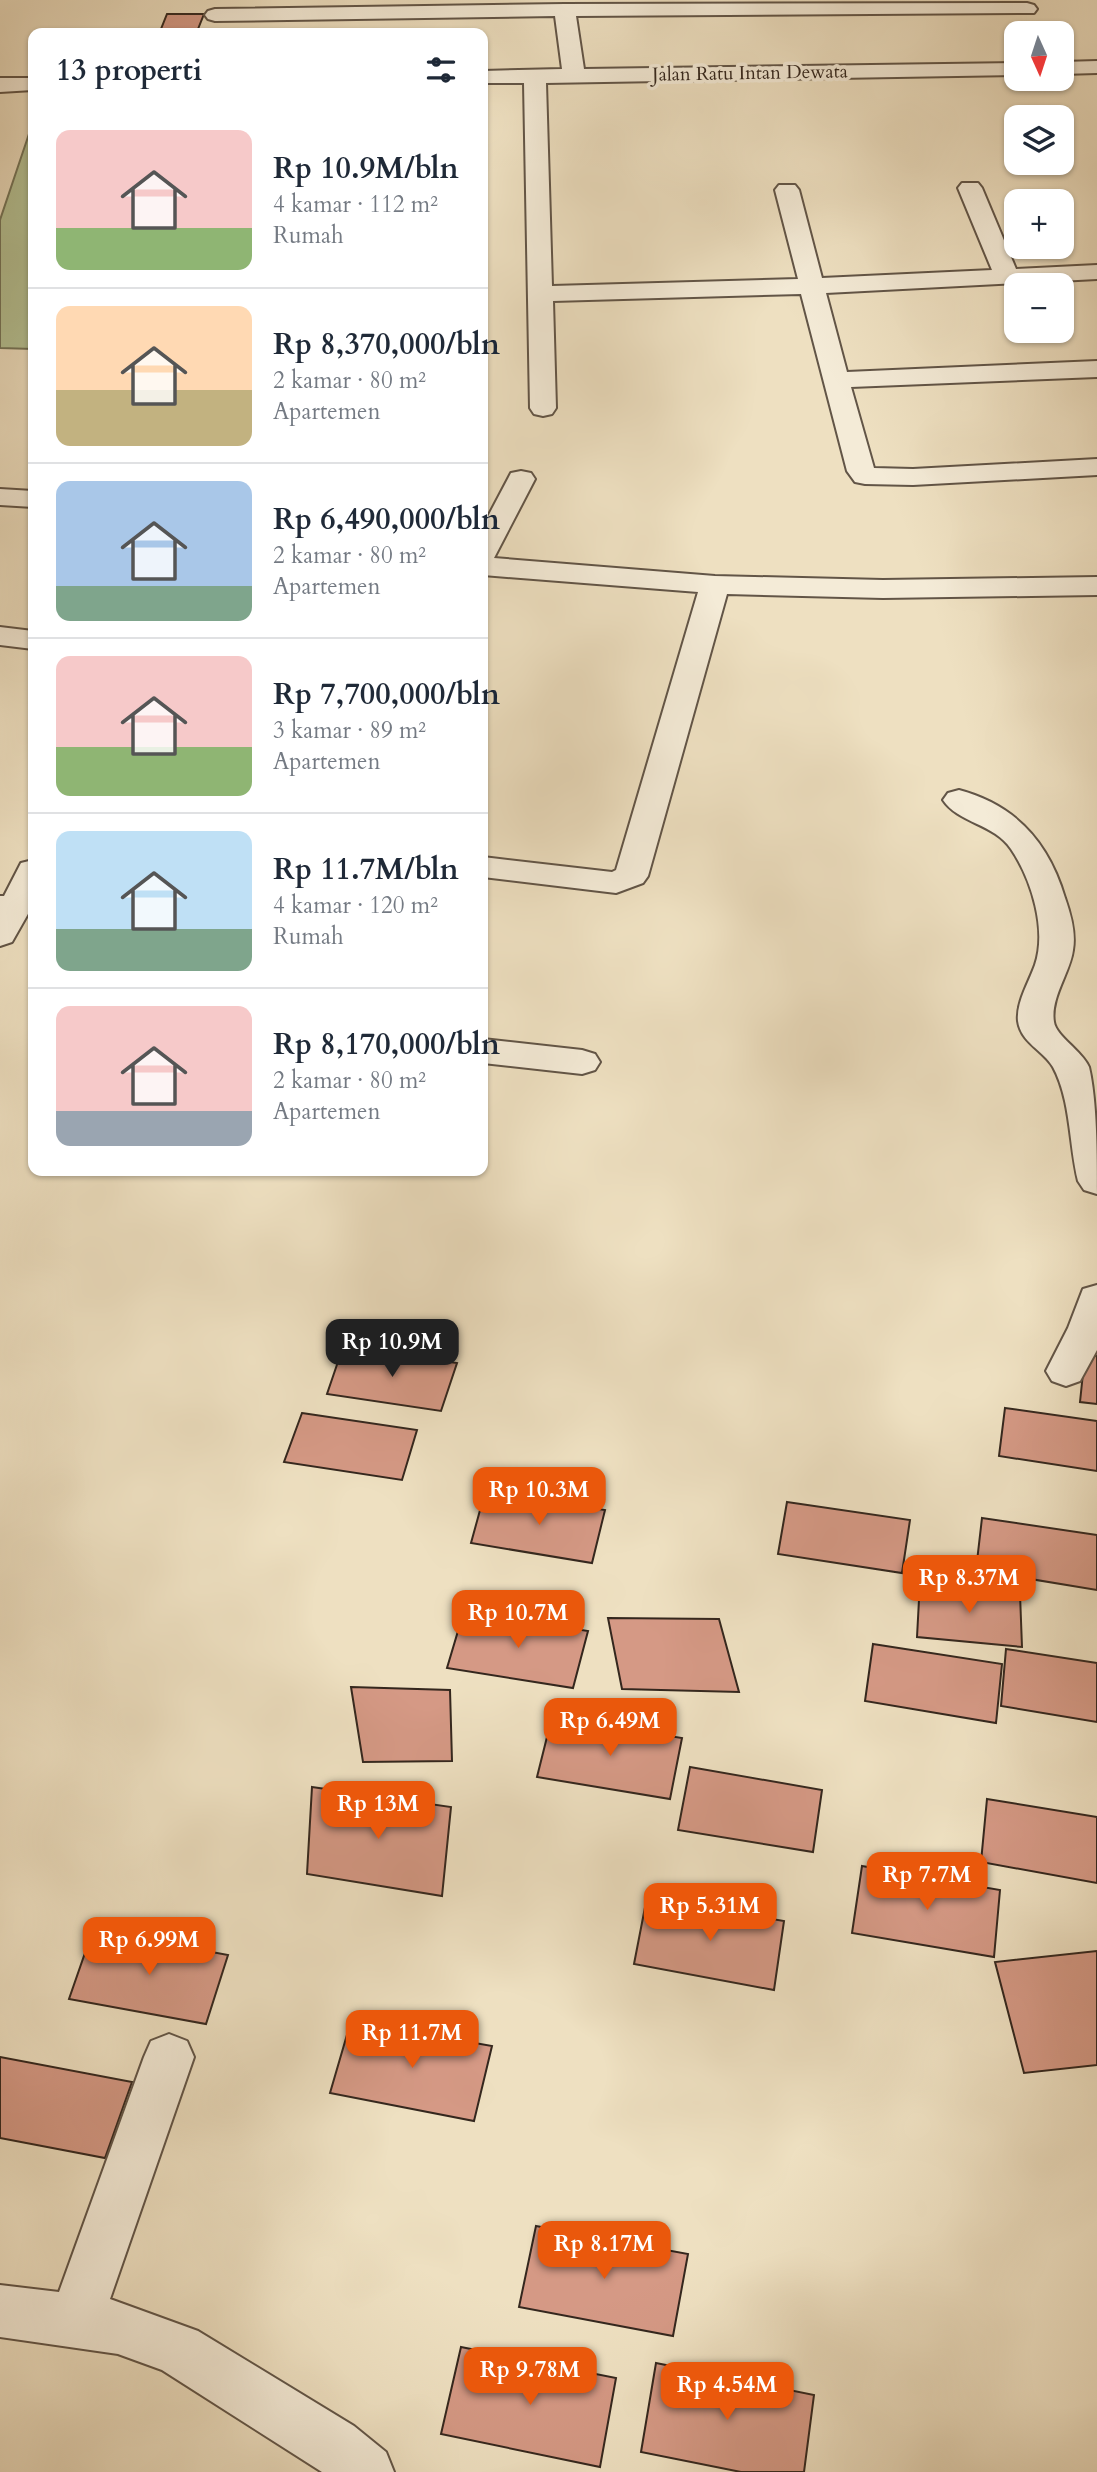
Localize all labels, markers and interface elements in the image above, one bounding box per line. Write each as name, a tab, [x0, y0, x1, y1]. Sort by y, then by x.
north arrow	[1004, 21, 1074, 91]
map controls	[1004, 21, 1074, 343]
text: 13 properti	[56, 50, 202, 91]
icon: filters	[422, 51, 460, 89]
street label: Jalan Ratu Intan Dewata	[649, 58, 848, 88]
button: layers	[1004, 105, 1074, 175]
text: Rp 10.9M/bln	[273, 148, 459, 189]
icon: home	[112, 158, 196, 242]
text: 4 kamar · 112 m²	[273, 189, 438, 220]
button: +	[1004, 189, 1074, 259]
text: Rumah	[273, 220, 344, 251]
button: −	[1004, 273, 1074, 343]
text: Rp 8,370,000/bln	[273, 324, 500, 365]
icon: home	[112, 334, 196, 418]
text: 2 kamar · 80 m²	[273, 365, 426, 396]
text: Apartemen	[273, 396, 381, 427]
text: Rp 6,490,000/bln	[273, 499, 500, 540]
icon: home	[112, 509, 196, 593]
text: 2 kamar · 80 m²	[273, 540, 426, 571]
text: Apartemen	[273, 571, 381, 602]
text: Rp 7,700,000/bln	[273, 674, 500, 715]
icon: home	[112, 684, 196, 768]
text: 3 kamar · 89 m²	[273, 715, 426, 746]
text: Apartemen	[273, 746, 381, 777]
text: Rp 11.7M/bln	[273, 849, 459, 890]
icon: home	[112, 859, 196, 943]
text: 4 kamar · 120 m²	[273, 890, 438, 921]
text: Rumah	[273, 921, 344, 952]
text: Rp 8,170,000/bln	[273, 1024, 500, 1065]
icon: home	[112, 1034, 196, 1118]
text: 2 kamar · 80 m²	[273, 1065, 426, 1096]
text: Apartemen	[273, 1096, 381, 1127]
pin: Rp 10.9M	[320, 1320, 464, 1379]
text: Rp 10.9M	[342, 1326, 442, 1357]
pin: Rp 10.3M	[467, 1468, 611, 1527]
text: Rp 10.3M	[489, 1474, 589, 1505]
pin: Rp 8.37M	[897, 1556, 1041, 1615]
text: Rp 8.37M	[919, 1562, 1019, 1593]
pin: Rp 10.7M	[446, 1590, 590, 1650]
text: Rp 10.7M	[468, 1597, 568, 1628]
pin: Rp 6.49M	[538, 1698, 682, 1758]
text: Rp 6.49M	[560, 1705, 660, 1736]
pin: Rp 13M	[321, 1782, 435, 1841]
text: Rp 13M	[337, 1788, 419, 1819]
pin: Rp 7.7M	[862, 1853, 992, 1912]
text: Rp 7.7M	[883, 1859, 971, 1890]
pin: Rp 5.31M	[638, 1884, 782, 1943]
text: Rp 5.31M	[660, 1890, 760, 1921]
pin: Rp 6.99M	[77, 1918, 221, 1977]
text: Rp 6.99M	[99, 1924, 199, 1955]
pin: Rp 11.7M	[340, 2010, 484, 2070]
text: Rp 11.7M	[362, 2017, 462, 2048]
pin: Rp 8.17M	[532, 2222, 676, 2281]
text: Rp 8.17M	[554, 2228, 654, 2259]
pin: Rp 9.78M	[458, 2348, 602, 2407]
text: Rp 9.78M	[480, 2354, 580, 2385]
pin: Rp 4.54M	[655, 2362, 799, 2422]
text: Rp 4.54M	[677, 2369, 777, 2400]

